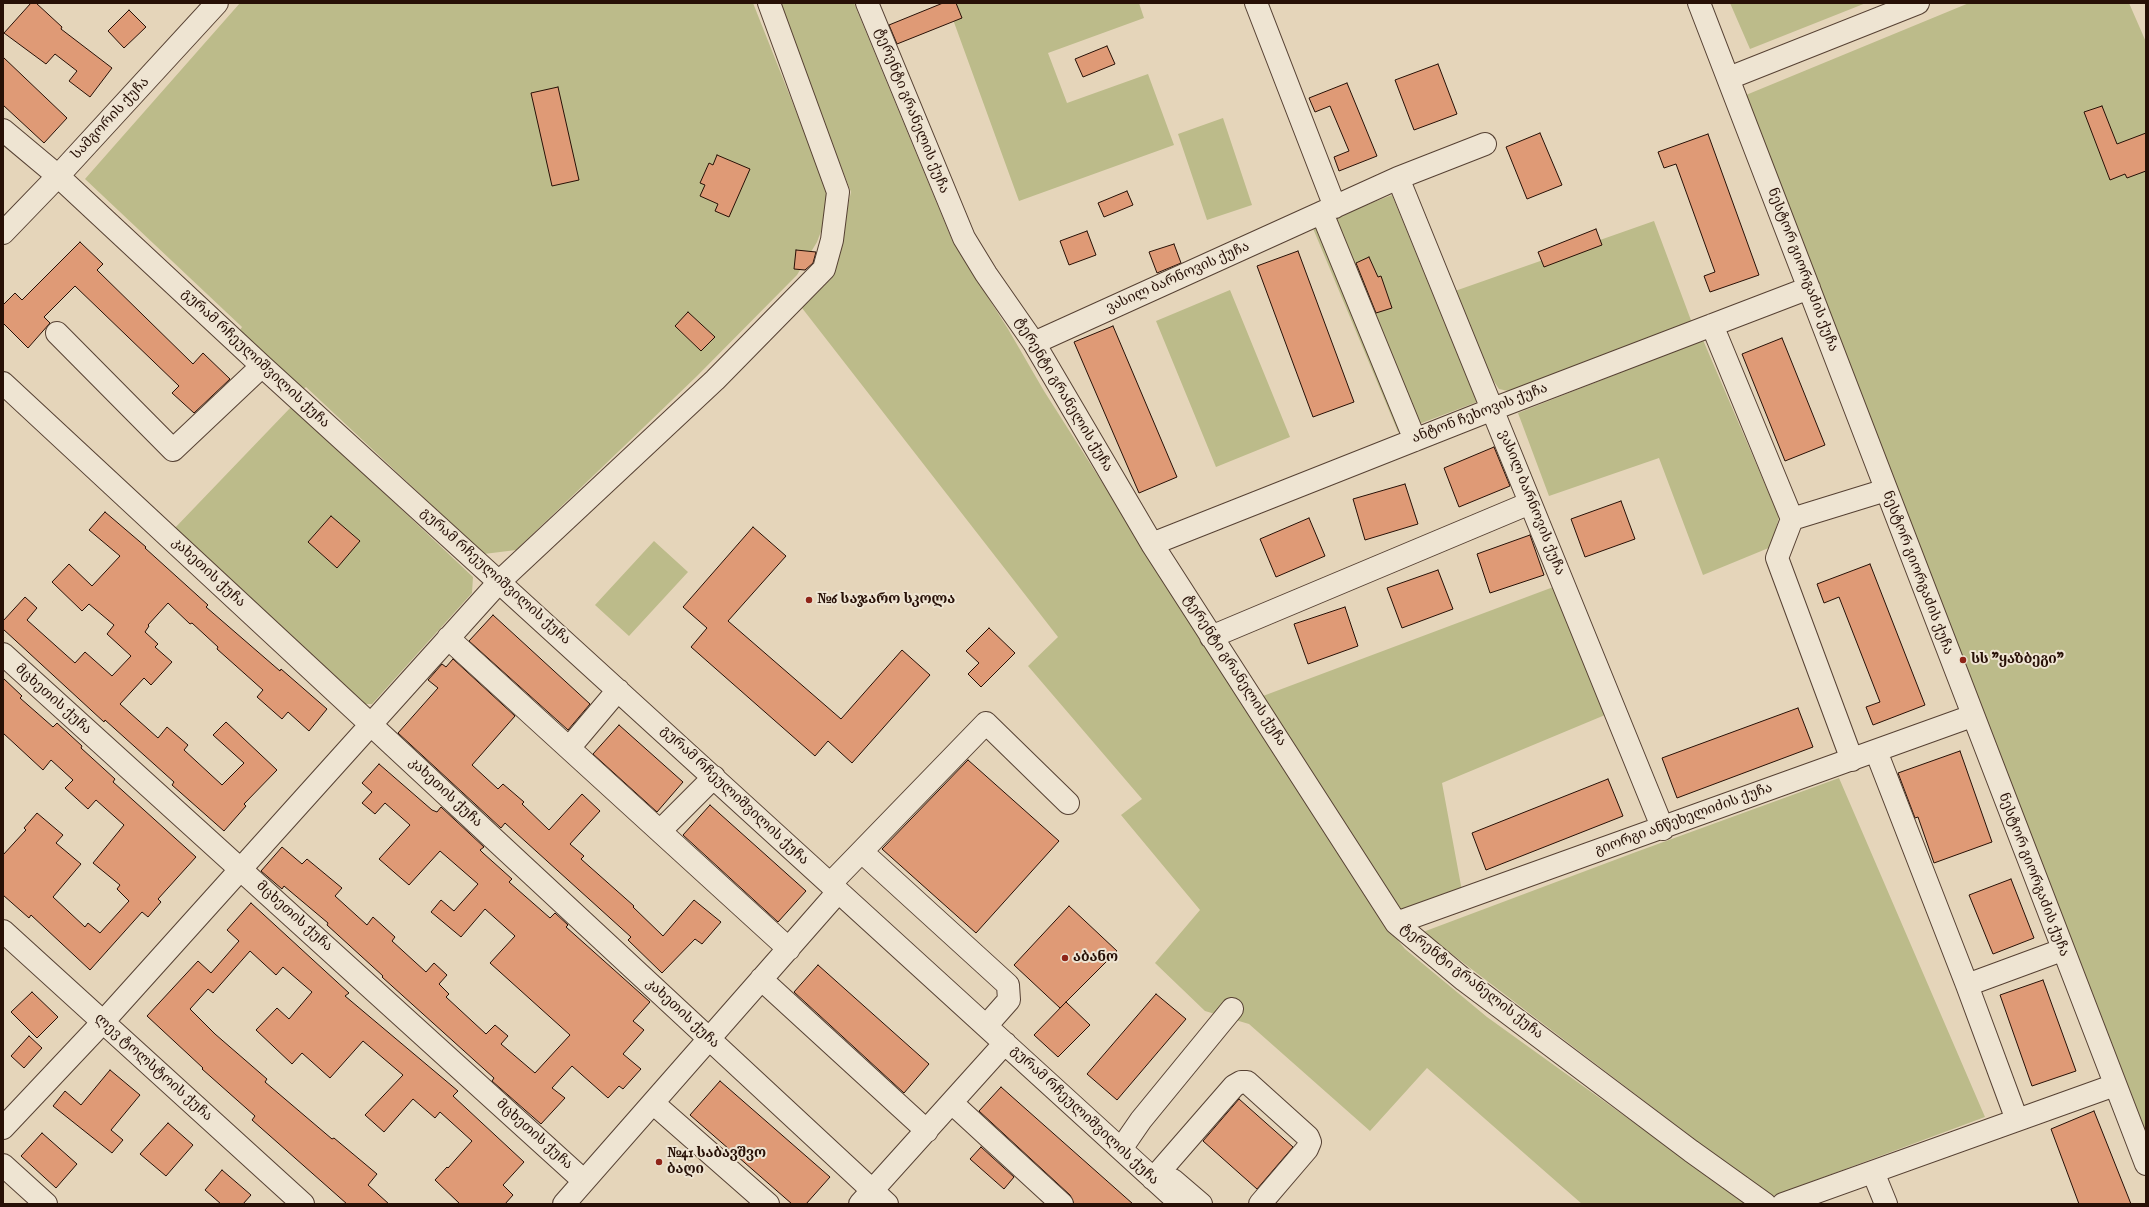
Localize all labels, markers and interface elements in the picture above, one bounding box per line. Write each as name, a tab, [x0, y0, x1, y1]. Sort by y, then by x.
street label: ტერენტი გრანელის ქუჩა	[870, 26, 952, 196]
street label: სამგორის ქუჩა	[69, 74, 153, 164]
street label: ნესტორ გიორგაძის ქუჩა	[1763, 186, 1841, 354]
street label: ვასილ ბარნოვის ქუჩა	[1104, 239, 1252, 317]
street label: გურამ რჩეულიშვილის ქუჩა	[177, 286, 333, 432]
street label: ტერენტი გრანელის ქუჩა	[1010, 315, 1116, 475]
street label: ანტონ ჩეხოვის ქუჩა	[1410, 380, 1550, 448]
street label: ვასილ ბარნოვის ქუჩა	[1494, 428, 1568, 578]
street label: ნესტორ გიორგაძის ქუჩა	[1878, 489, 1956, 657]
street label: გურამ რჩეულიშვილის ქუჩა	[416, 505, 574, 649]
street label: კახეთის ქუჩა	[168, 535, 248, 611]
place label: №6 საჯარო სკოლა	[817, 592, 955, 608]
street label: ტერენტი გრანელის ქუჩა	[1179, 592, 1289, 750]
marker: №6 საჯარო სკოლა	[804, 595, 814, 605]
place label: სს "ყაზბეგი"	[1971, 652, 2064, 668]
marker: სს "ყაზბეგი"	[1958, 655, 1968, 665]
street label: მცხეთის ქუჩა	[11, 661, 95, 739]
street label: გურამ რჩეულიშვილის ქუჩა	[656, 723, 812, 869]
street label: კახეთის ქუჩა	[405, 755, 485, 831]
street label: გიორგი ანწეხელიძის ქუჩა	[1593, 780, 1775, 860]
street label: ნესტორ გიორგაძის ქუჩა	[1994, 791, 2072, 959]
street label: მცხეთის ქუჩა	[252, 878, 336, 956]
street label: ტერენტი გრანელის ქუჩა	[1396, 921, 1546, 1043]
place label: აბანო	[1073, 950, 1118, 966]
marker: აბანო	[1060, 953, 1070, 963]
street label: კახეთის ქუჩა	[642, 976, 722, 1052]
street label: ლევ ტოლსტოის ქუჩა	[91, 1011, 215, 1125]
street label: გურამ რჩეულიშვილის ქუჩა	[1006, 1043, 1162, 1189]
street label: მცხეთის ქუჩა	[492, 1096, 576, 1174]
place label: №41 საბავშვო ბაღი	[667, 1146, 766, 1178]
marker: №41 საბავშვო ბაღი	[654, 1157, 664, 1167]

